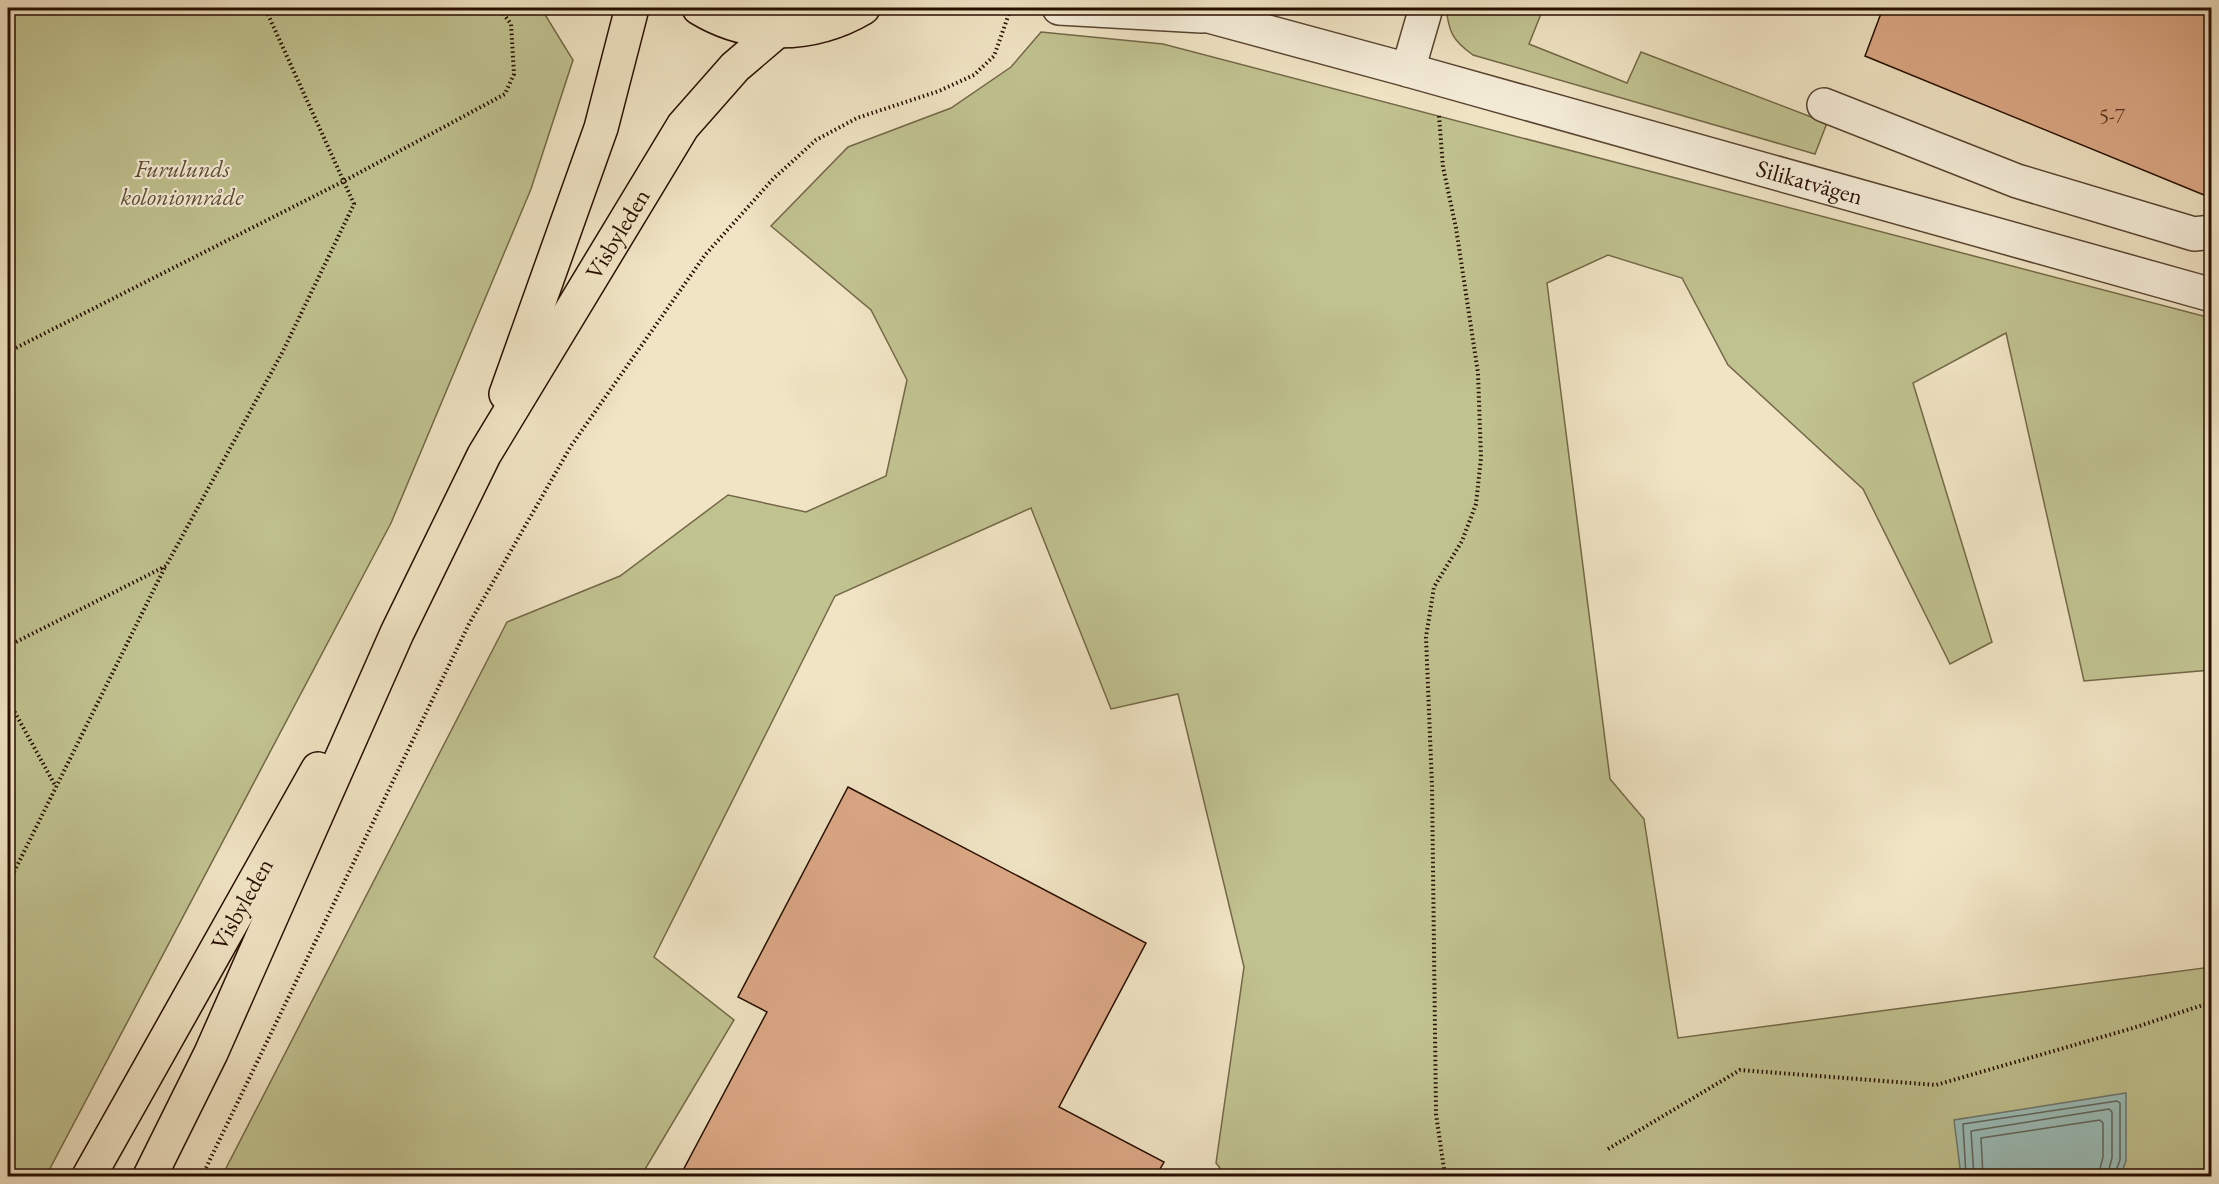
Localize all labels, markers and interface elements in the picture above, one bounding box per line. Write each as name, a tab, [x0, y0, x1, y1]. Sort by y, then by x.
house number: 5-7	[2099, 102, 2126, 129]
street label: Silikatvägen	[1753, 152, 1867, 212]
park label: Furulunds koloniområde	[121, 153, 244, 212]
street label: Visbyleden	[578, 182, 657, 285]
street label: Visbyleden	[203, 852, 280, 955]

